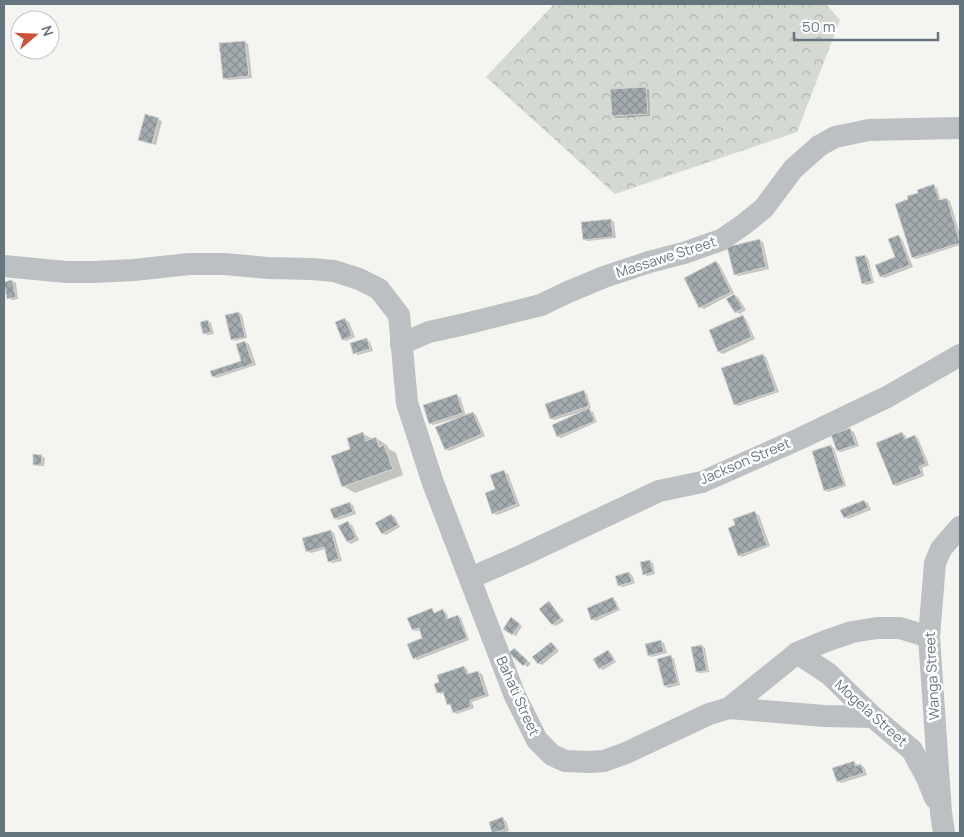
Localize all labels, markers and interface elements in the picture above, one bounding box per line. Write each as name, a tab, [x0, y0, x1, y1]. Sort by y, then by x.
north arrow	[10, 10, 60, 60]
scale bar	[794, 10, 938, 42]
text: 50 m	[802, 16, 836, 37]
text: N	[37, 23, 58, 38]
street label: Massawe Street	[613, 231, 719, 282]
street label: Jackson Street	[697, 433, 793, 488]
street label: Wanga Street	[920, 631, 943, 721]
street label: Bahati Street	[492, 653, 545, 739]
street label: Mogela Street	[831, 675, 912, 751]

